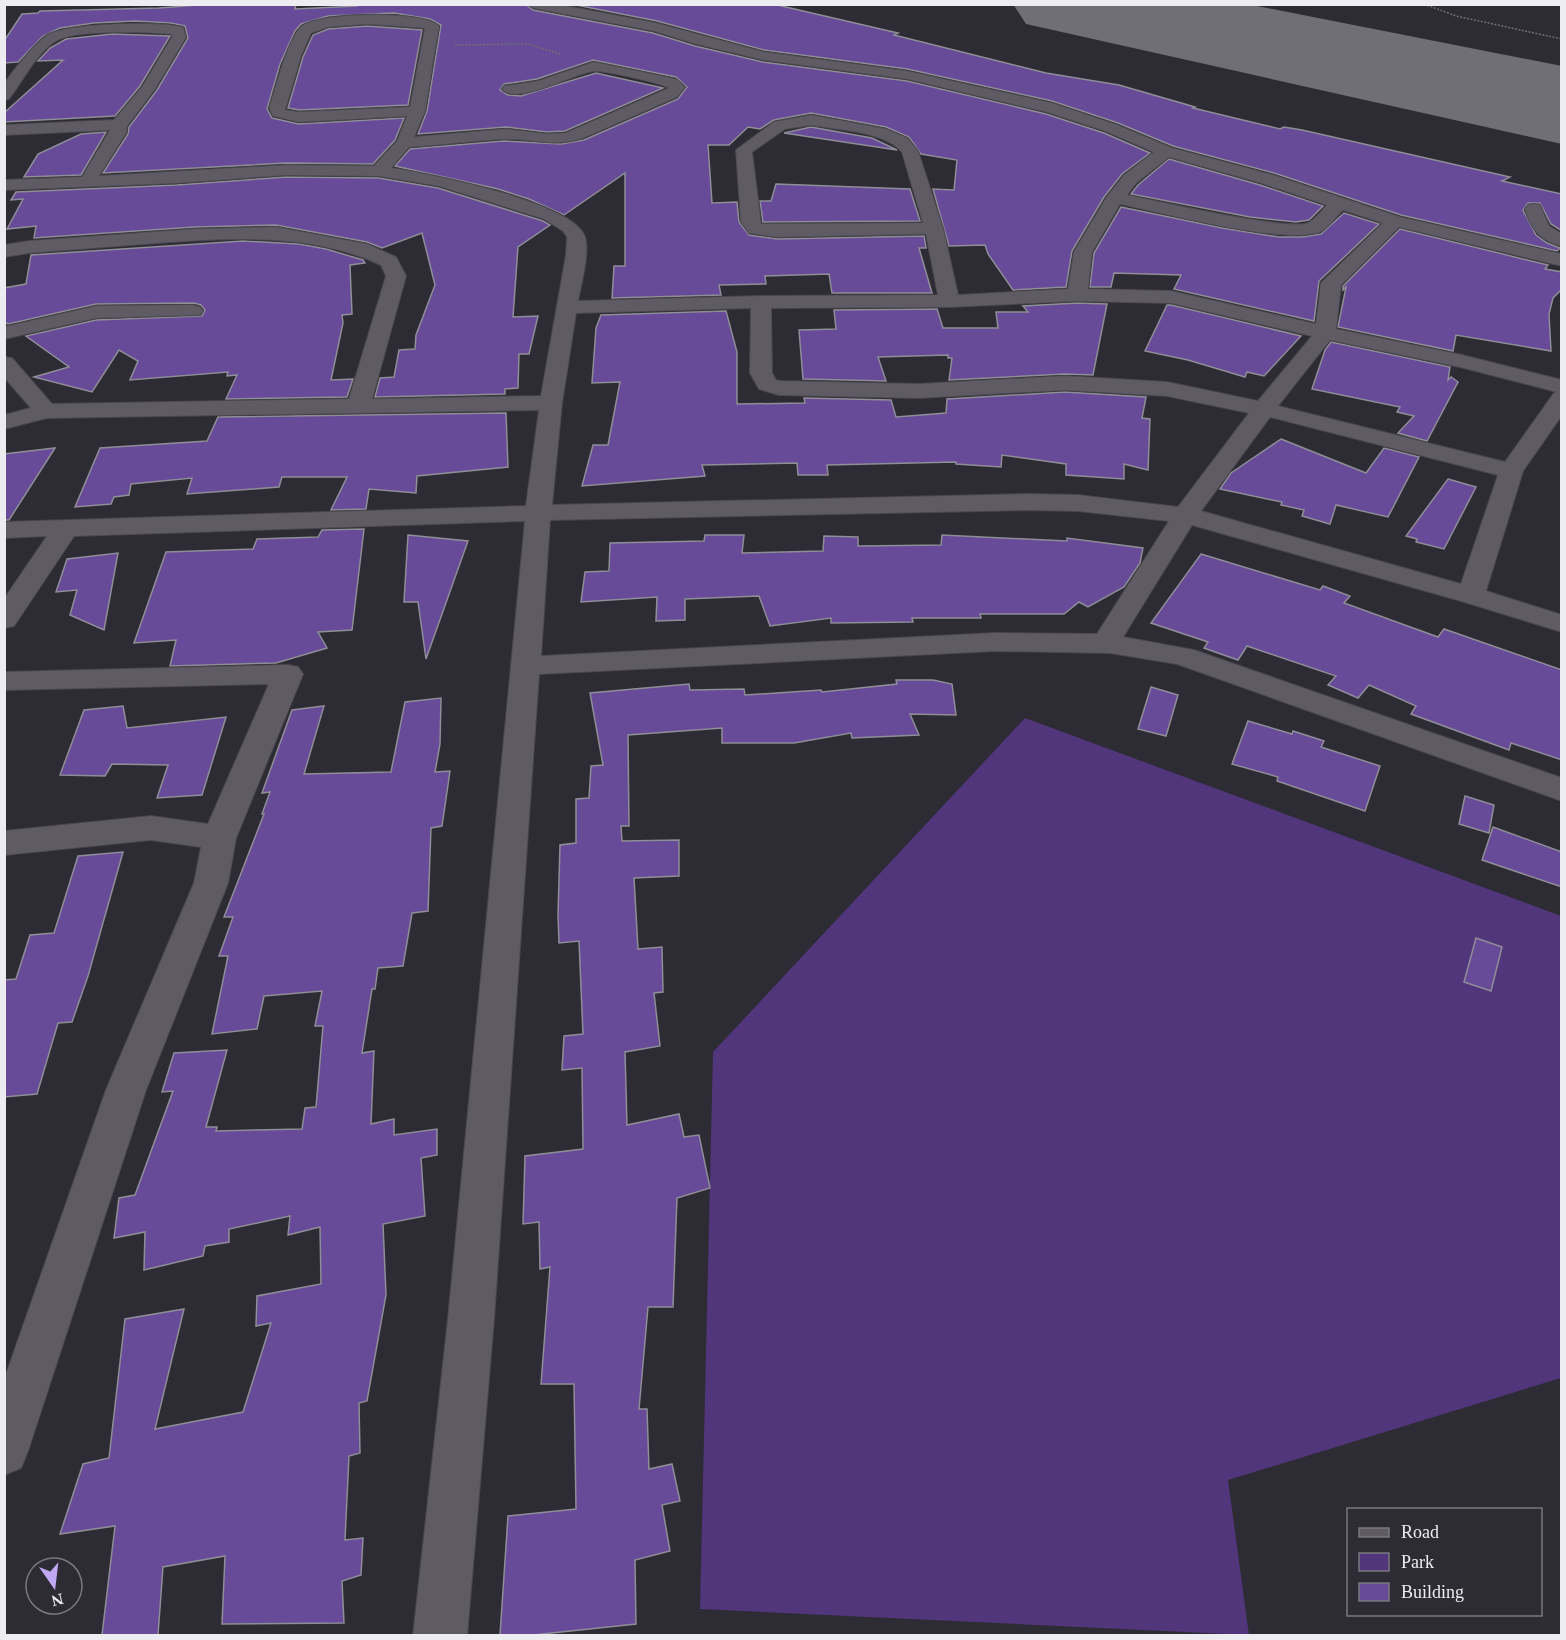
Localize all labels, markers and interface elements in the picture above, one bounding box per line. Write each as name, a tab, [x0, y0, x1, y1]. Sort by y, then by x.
legend	[1347, 1508, 1542, 1616]
text: Road	[1401, 1522, 1439, 1542]
text: Park	[1401, 1552, 1434, 1572]
north arrow	[24, 1556, 84, 1616]
text: Building	[1401, 1582, 1464, 1602]
text: N	[49, 1590, 65, 1610]

